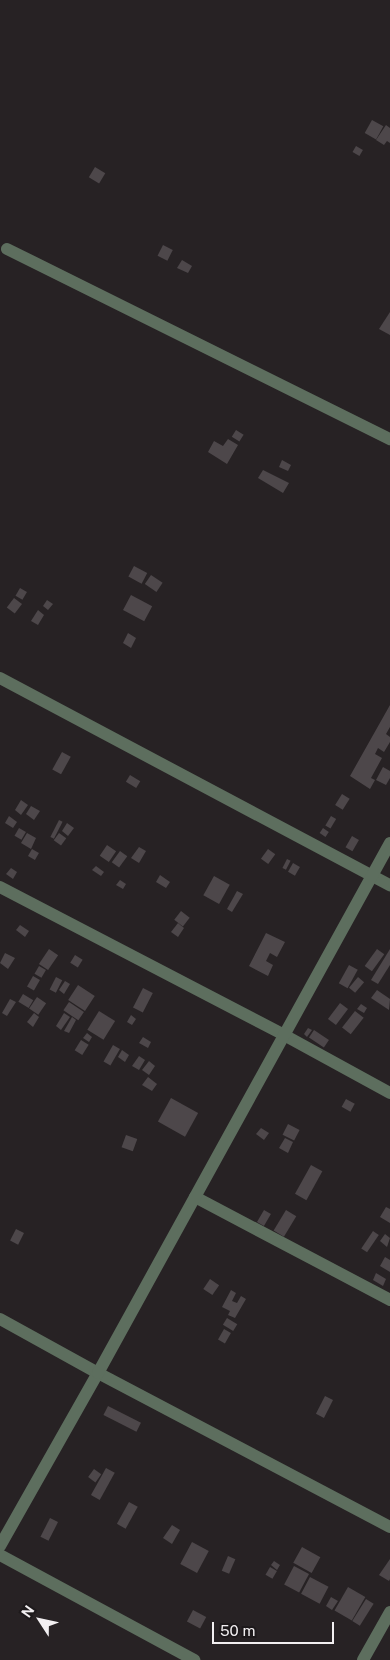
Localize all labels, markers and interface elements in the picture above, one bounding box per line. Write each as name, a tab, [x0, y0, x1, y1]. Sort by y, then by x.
north arrow	[15, 1595, 65, 1645]
text: N	[18, 1602, 37, 1620]
scale bar	[215, 1612, 338, 1644]
text: 50 m	[220, 1622, 255, 1639]

